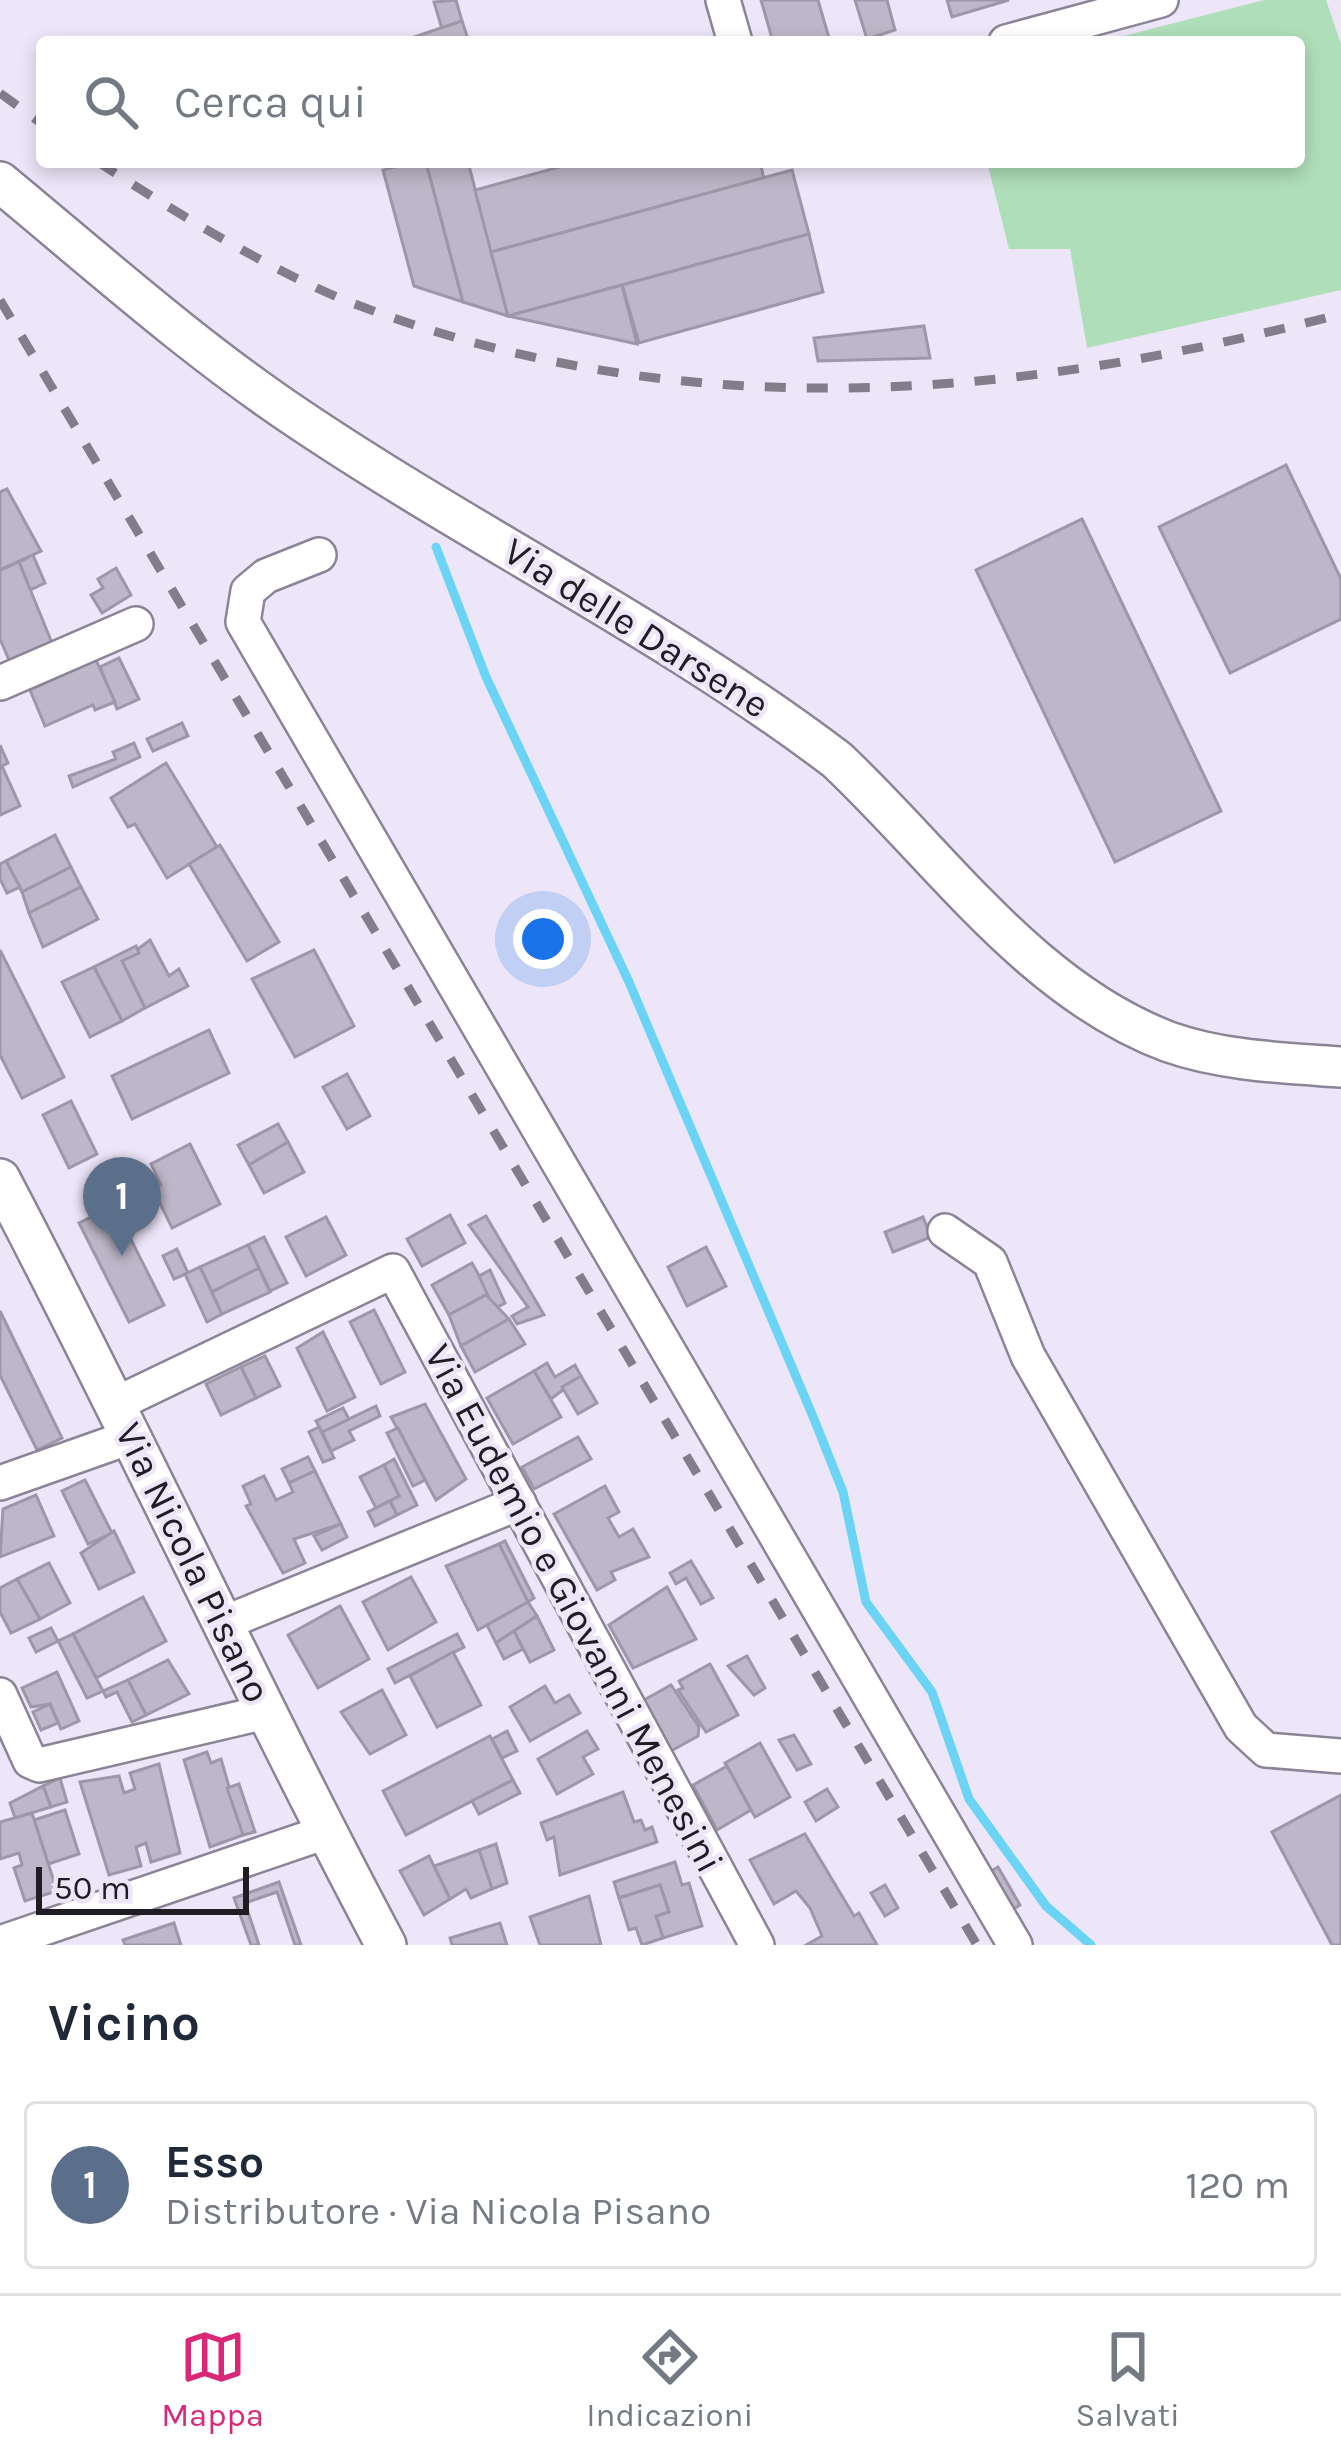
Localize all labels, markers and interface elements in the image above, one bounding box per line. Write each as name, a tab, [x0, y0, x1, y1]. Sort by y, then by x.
search box	[36, 36, 1305, 168]
icon: search	[78, 69, 144, 135]
text: Cerca qui	[174, 76, 367, 128]
street label: Via delle Darsene	[495, 528, 778, 728]
your location	[513, 909, 573, 969]
pin: 1	[83, 1157, 161, 1256]
street label: Via Eudemio e Giovanni Menesini	[415, 1336, 733, 1881]
street label: Via Nicola Pisano	[105, 1415, 281, 1710]
scale bar	[36, 1861, 249, 1914]
text: 50 m	[54, 1869, 131, 1907]
text: Vicino	[48, 1993, 200, 2053]
text: Esso	[165, 2136, 264, 2188]
text: 1	[83, 2162, 97, 2208]
text: 120 m	[1186, 2162, 1290, 2208]
text: Distributore · Via Nicola Pisano	[165, 2188, 711, 2234]
tab: Mappa	[161, 2324, 264, 2434]
tab: Indicazioni	[586, 2324, 753, 2434]
tab: Salvati	[1076, 2324, 1180, 2434]

